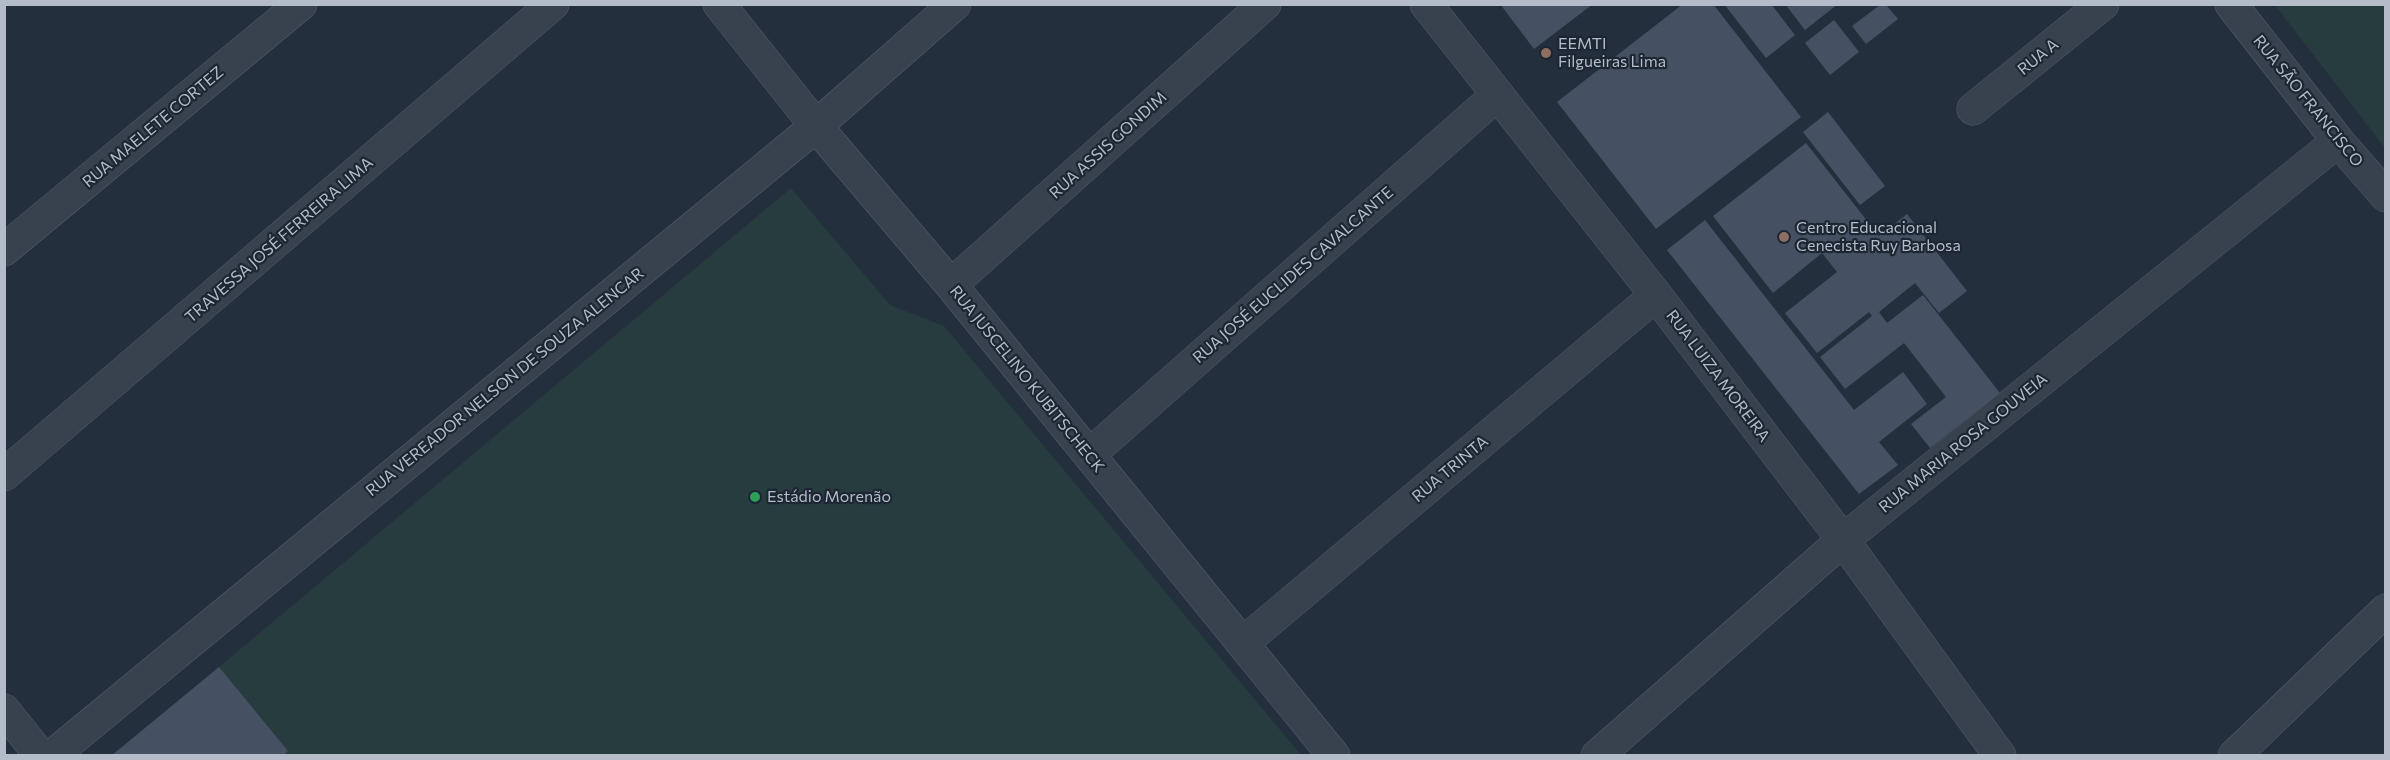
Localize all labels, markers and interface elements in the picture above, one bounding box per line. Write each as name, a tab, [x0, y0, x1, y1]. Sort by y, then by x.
street label: RUA SÃO FRANCISCO	[2249, 31, 2367, 171]
place label: EEMTI Filgueiras Lima	[1558, 34, 1666, 72]
street label: RUA A	[2014, 35, 2062, 79]
marker: EEMTI Filgueiras Lima	[1539, 46, 1553, 60]
street label: RUA MAELETE CORTEZ	[79, 62, 227, 192]
street label: RUA ASSIS GONDIM	[1046, 87, 1170, 203]
street label: TRAVESSA JOSÉ FERREIRA LIMA	[181, 153, 377, 327]
street label: RUA JOSÉ EUCLIDES CAVALCANTE	[1189, 183, 1397, 367]
place label: Centro Educacional Cenecista Ruy Barbosa	[1796, 218, 1961, 256]
marker: Centro Educacional Cenecista Ruy Barbosa	[1777, 230, 1791, 244]
street label: RUA VEREADOR NELSON DE SOUZA ALENCAR	[362, 264, 648, 500]
street label: RUA JUSCELINO KUBITSCHECK	[946, 282, 1108, 476]
street label: RUA LUIZA MOREIRA	[1662, 306, 1774, 446]
street label: RUA MARIA ROSA GOUVEIA	[1875, 369, 2051, 517]
street label: RUA TRINTA	[1408, 432, 1492, 506]
place label: Estádio Morenão	[767, 487, 891, 507]
marker: Estádio Morenão	[748, 490, 762, 504]

